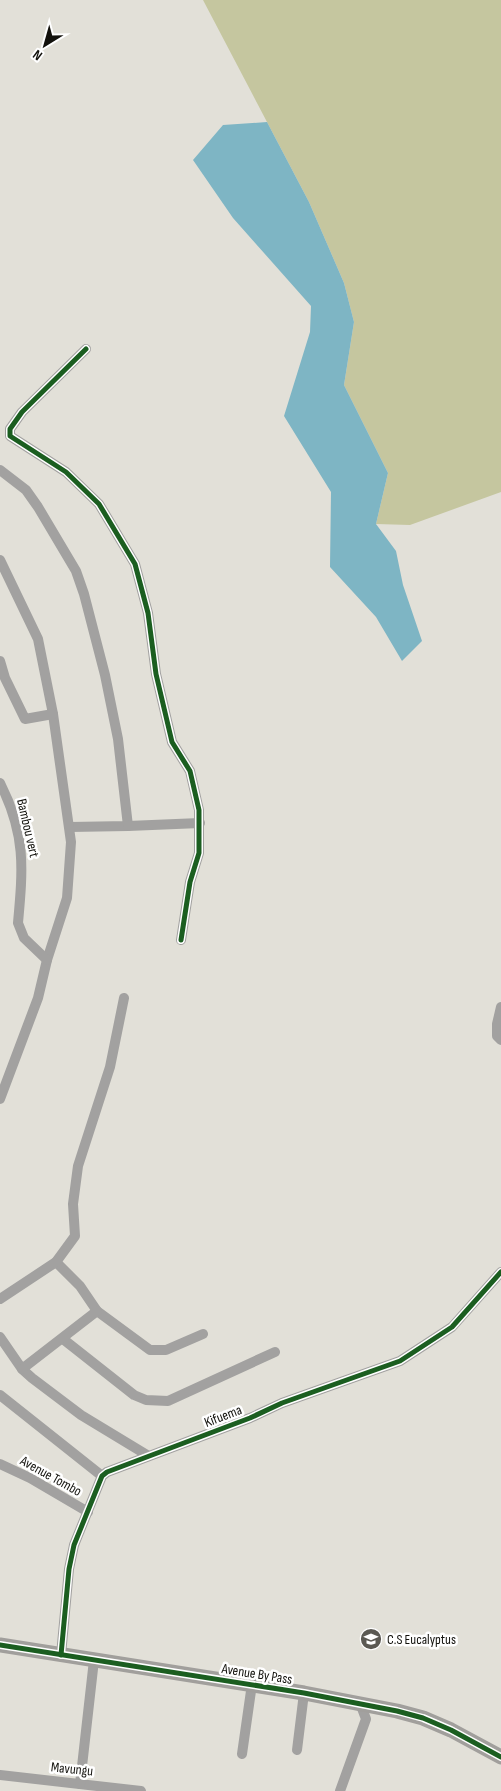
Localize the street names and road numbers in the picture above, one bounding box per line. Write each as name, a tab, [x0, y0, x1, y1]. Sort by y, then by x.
street label: Bambou vert	[13, 797, 43, 859]
street label: Kifuema	[202, 1401, 244, 1431]
street label: Avenue Tombo	[16, 1452, 85, 1500]
street label: Avenue By Pass	[220, 1660, 294, 1688]
street label: Mavungu	[50, 1758, 94, 1780]

